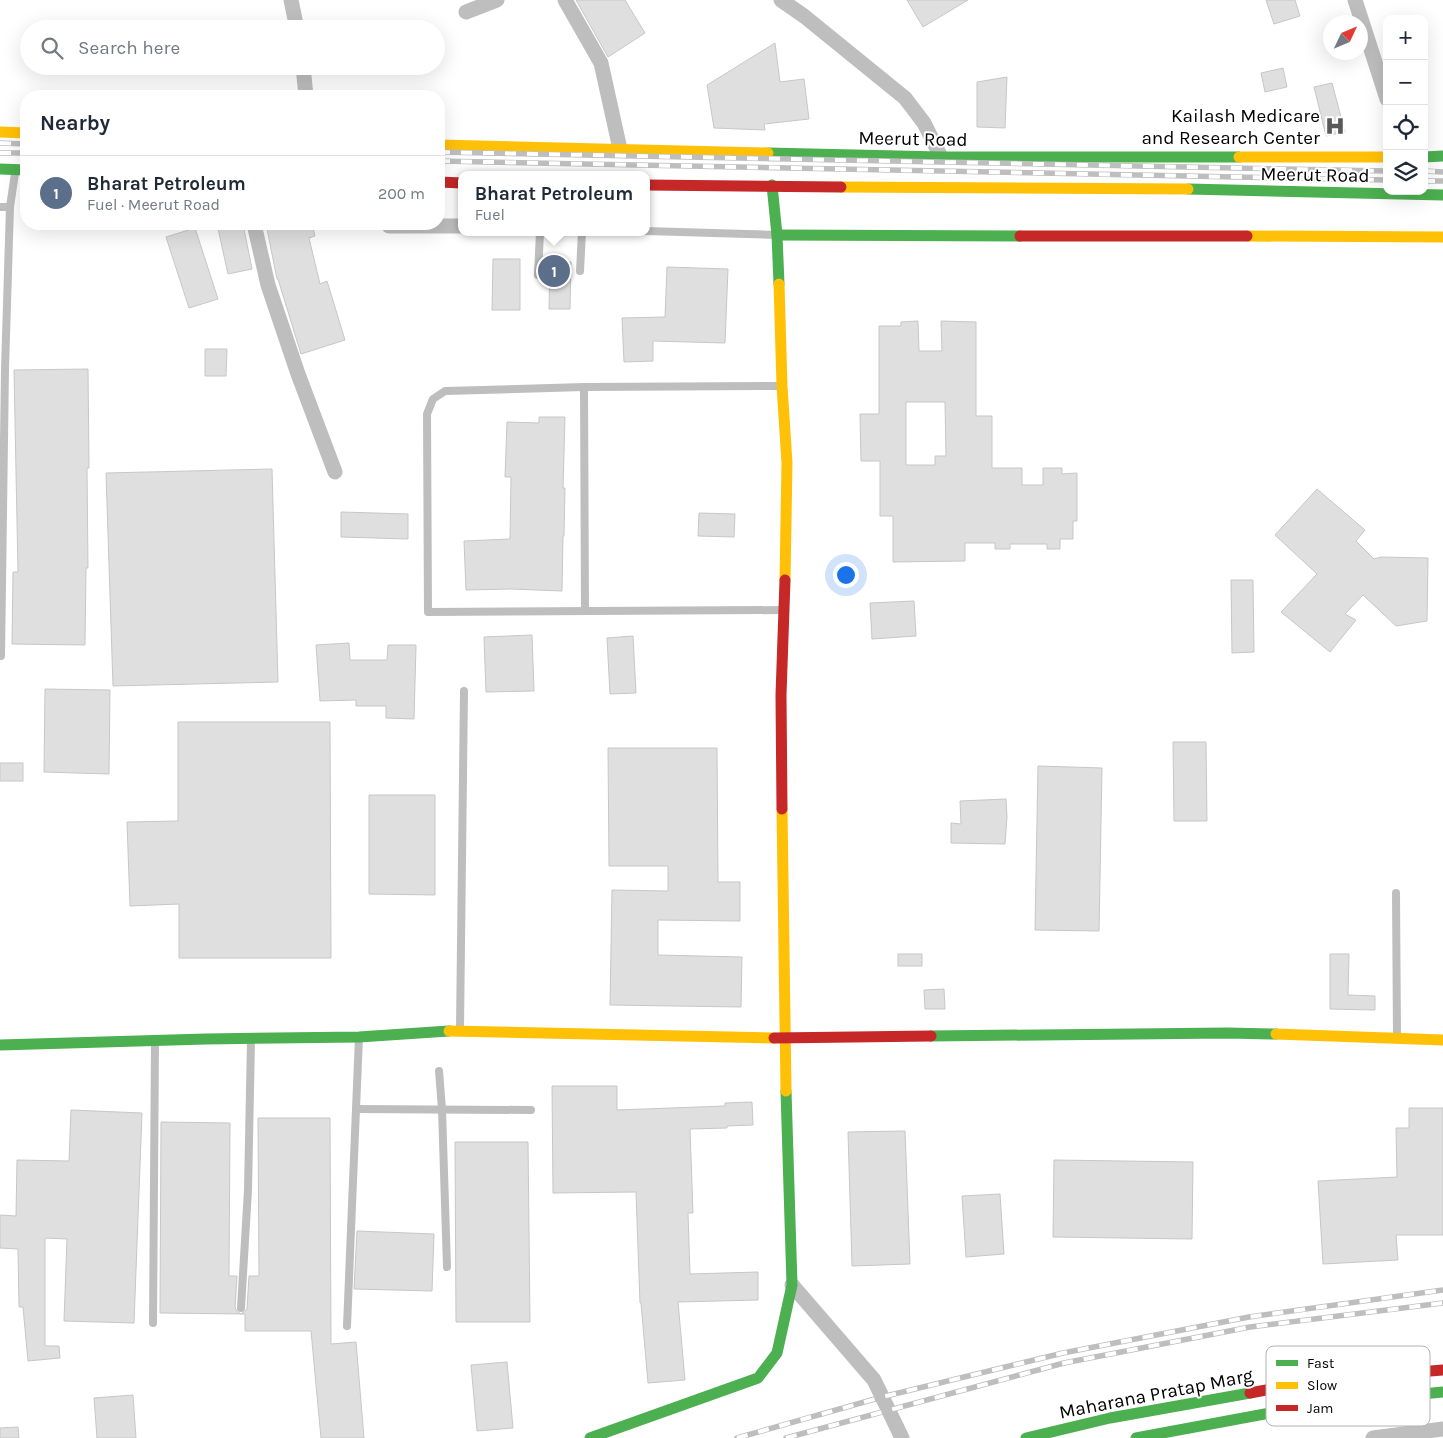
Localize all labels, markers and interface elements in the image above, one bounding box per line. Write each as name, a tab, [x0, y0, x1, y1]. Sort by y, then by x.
north arrow	[1323, 15, 1368, 60]
map controls	[1383, 15, 1428, 195]
button: +	[1383, 15, 1428, 60]
search box	[20, 20, 445, 75]
icon: search	[38, 34, 66, 62]
text: Search here	[78, 37, 180, 59]
button: −	[1383, 60, 1428, 105]
place label: Kailash Medicare and Research Center	[1141, 105, 1320, 149]
button: locate	[1383, 105, 1428, 150]
text: Nearby	[40, 111, 110, 135]
hospital icon: Kailash Medicare and Research Center	[1324, 115, 1346, 137]
street label: Meerut Road	[858, 127, 968, 151]
button: layers	[1383, 150, 1428, 195]
street label: Meerut Road	[1260, 163, 1370, 187]
popup	[458, 171, 650, 236]
text: Bharat Petroleum	[87, 173, 246, 195]
text: Bharat Petroleum	[475, 183, 633, 205]
text: 1	[53, 184, 59, 203]
text: 200 m	[378, 184, 425, 203]
text: Fuel · Meerut Road	[87, 195, 220, 214]
text: Fuel	[475, 205, 505, 224]
pin: 1	[538, 252, 570, 290]
your location	[833, 562, 859, 588]
legend	[1266, 1346, 1430, 1426]
text: Fast	[1307, 1355, 1334, 1372]
street label: Maharana Pratap Marg	[1057, 1364, 1255, 1424]
text: Slow	[1307, 1377, 1337, 1394]
text: Jam	[1307, 1400, 1333, 1417]

